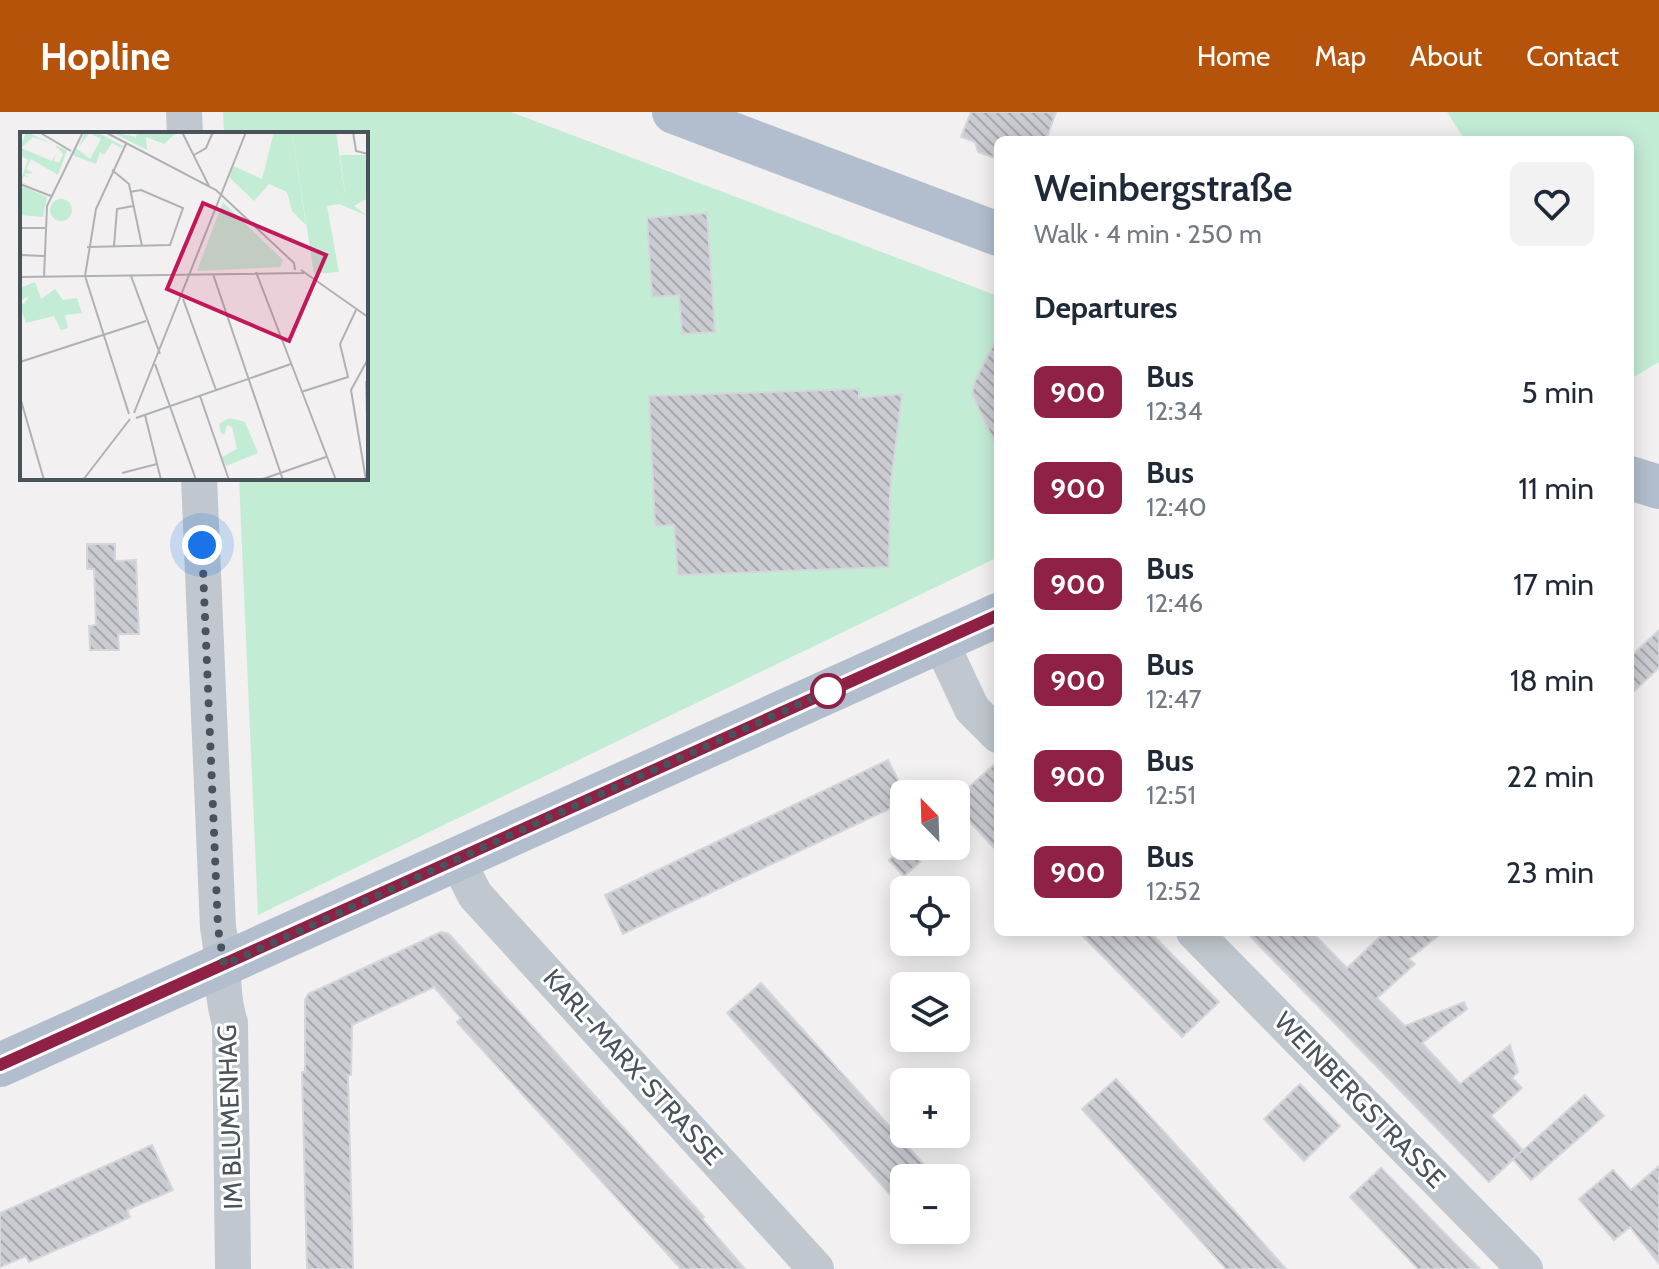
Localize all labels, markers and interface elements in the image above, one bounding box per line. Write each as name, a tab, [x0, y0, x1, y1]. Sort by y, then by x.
text: Hopline	[40, 33, 170, 80]
text: Home	[1197, 39, 1270, 73]
text: Map	[1314, 39, 1366, 73]
text: About	[1410, 39, 1482, 73]
text: Contact	[1526, 39, 1619, 73]
inset map	[20, 132, 368, 480]
button: heart	[1510, 162, 1594, 246]
text: Weinbergstraße	[1034, 164, 1293, 211]
text: Walk · 4 min · 250 m	[1034, 218, 1262, 250]
text: Departures	[1034, 289, 1178, 326]
text: Bus	[1146, 358, 1194, 395]
text: 5 min	[1522, 374, 1594, 411]
text: 900	[1050, 375, 1106, 409]
text: 12:34	[1146, 395, 1203, 427]
text: Bus	[1146, 454, 1194, 491]
text: 11 min	[1518, 470, 1594, 507]
text: 900	[1050, 471, 1106, 505]
text: 12:40	[1146, 491, 1207, 523]
your location	[182, 525, 222, 565]
text: Bus	[1146, 550, 1194, 587]
text: 17 min	[1513, 566, 1594, 603]
text: 900	[1050, 567, 1106, 601]
text: 12:46	[1146, 587, 1203, 619]
text: Bus	[1146, 646, 1194, 683]
text: 18 min	[1510, 662, 1594, 699]
text: 900	[1050, 663, 1106, 697]
unlabelled marker	[811, 674, 845, 708]
text: 12:47	[1146, 683, 1202, 715]
text: Bus	[1146, 742, 1194, 779]
text: 22 min	[1506, 758, 1594, 795]
text: 900	[1050, 759, 1106, 793]
text: 12:51	[1146, 779, 1196, 811]
north arrow	[890, 780, 970, 860]
map controls	[890, 780, 970, 1244]
text: Bus	[1146, 838, 1194, 875]
text: 23 min	[1506, 854, 1594, 891]
text: 900	[1050, 855, 1106, 889]
text: 12:52	[1146, 875, 1201, 907]
button: locate	[890, 876, 970, 956]
street label: KARL-MARX-STRASSE	[536, 962, 730, 1172]
button: layers	[890, 972, 970, 1052]
street label: WEINBERGSTRASSE	[1268, 1005, 1452, 1195]
street label: IM BLUMENHAG	[211, 1024, 249, 1210]
button: +	[890, 1068, 970, 1148]
button: −	[890, 1164, 970, 1244]

